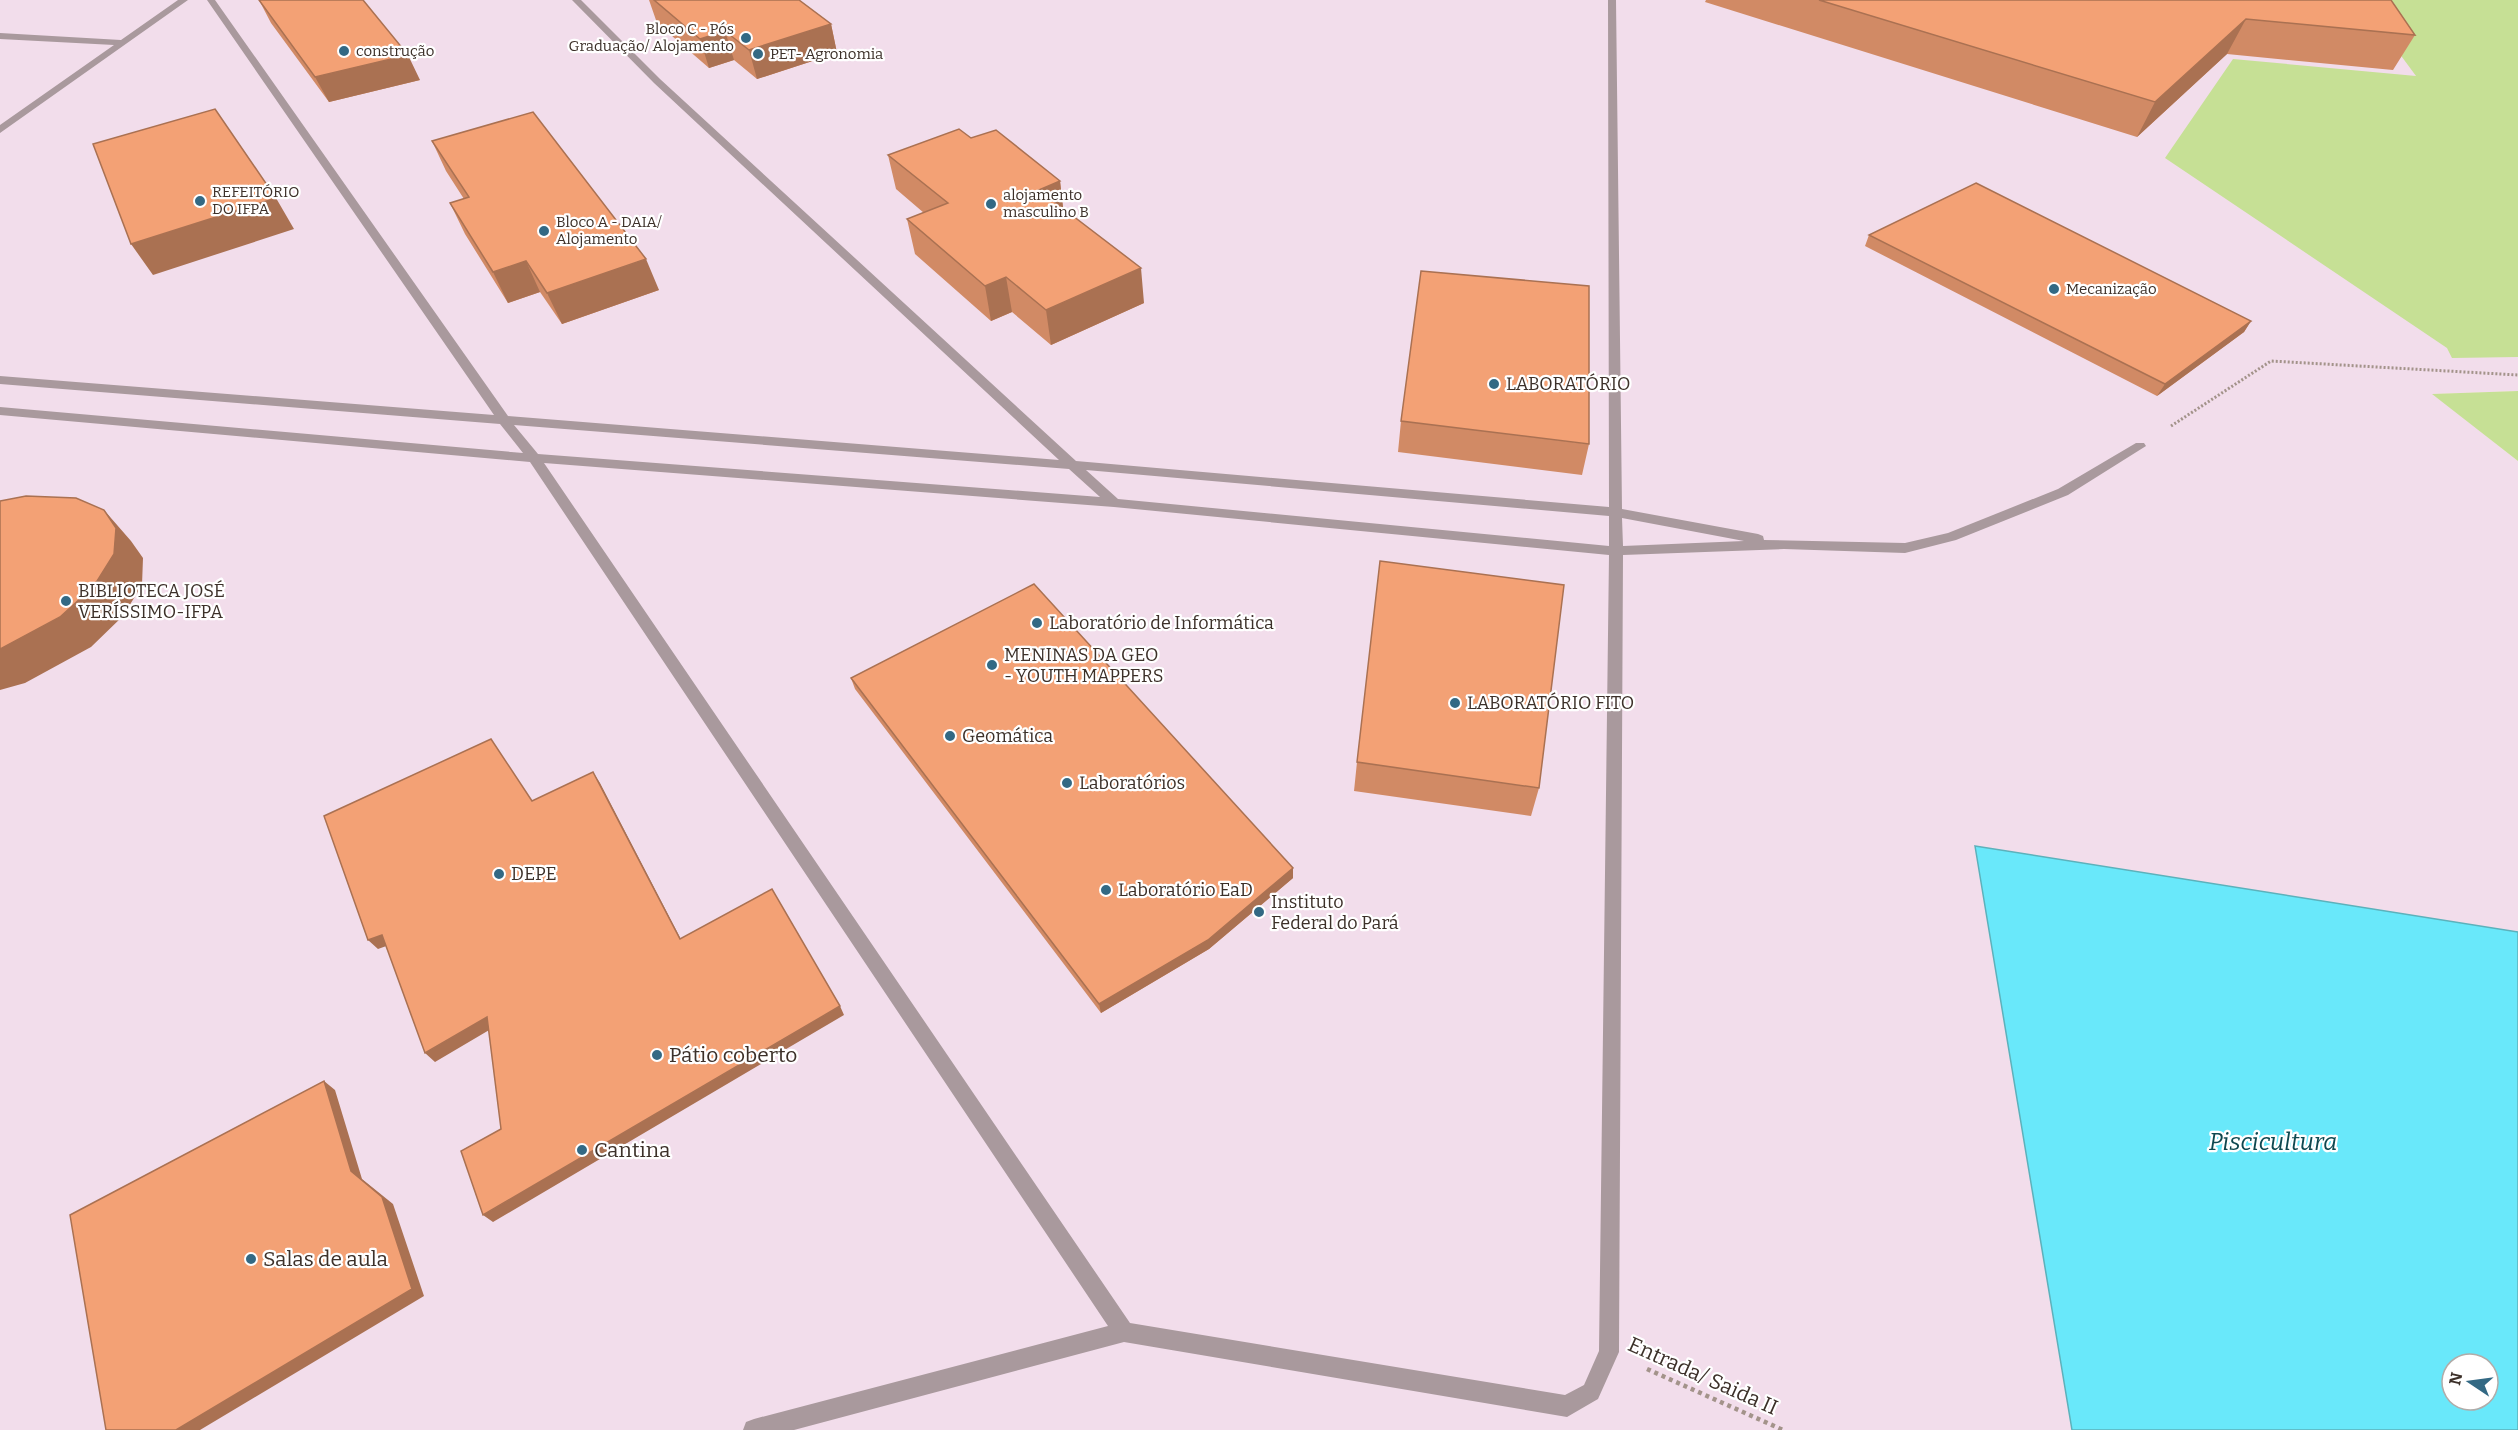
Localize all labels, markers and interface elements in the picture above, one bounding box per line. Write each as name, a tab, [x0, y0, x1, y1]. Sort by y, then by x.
place label: Bloco C - Pós Graduação/ Alojamento	[569, 20, 734, 55]
marker: Bloco C - Pós Graduação/ Alojamento	[739, 31, 753, 45]
place label: construção	[356, 42, 434, 60]
marker: construção	[337, 44, 351, 58]
place label: PET- Agronomia	[770, 45, 883, 63]
marker: PET- Agronomia	[751, 47, 765, 61]
place label: REFEITÓRIO DO IFPA	[212, 183, 299, 218]
place label: alojamento masculino B	[1003, 186, 1089, 221]
marker: REFEITÓRIO DO IFPA	[193, 194, 207, 208]
marker: alojamento masculino B	[984, 197, 998, 211]
place label: Bloco A - DAIA/ Alojamento	[556, 213, 662, 248]
marker: Bloco A - DAIA/ Alojamento	[537, 224, 551, 238]
place label: Mecanização	[2066, 280, 2157, 298]
marker: Mecanização	[2047, 282, 2061, 296]
place label: LABORATÓRIO	[1506, 373, 1630, 395]
marker: LABORATÓRIO	[1487, 377, 1501, 391]
place label: BIBLIOTECA JOSÉ VERÍSSIMO-IFPA	[78, 579, 225, 623]
marker: BIBLIOTECA JOSÉ VERÍSSIMO-IFPA	[59, 594, 73, 608]
place label: Laboratório de Informática	[1049, 612, 1274, 634]
marker: Laboratório de Informática	[1030, 616, 1044, 630]
place label: MENINAS DA GEO - YOUTH MAPPERS	[1004, 644, 1164, 687]
marker: MENINAS DA GEO - YOUTH MAPPERS	[985, 658, 999, 672]
place label: LABORATÓRIO FITO	[1467, 692, 1634, 714]
marker: LABORATÓRIO FITO	[1448, 696, 1462, 710]
place label: Geomática	[962, 725, 1053, 747]
marker: Geomática	[943, 729, 957, 743]
place label: Laboratórios	[1079, 772, 1185, 794]
marker: Laboratórios	[1060, 776, 1074, 790]
place label: DEPE	[511, 863, 557, 885]
marker: DEPE	[492, 867, 506, 881]
place label: Laboratório EaD	[1118, 879, 1253, 901]
marker: Laboratório EaD	[1099, 883, 1113, 897]
place label: Instituto Federal do Pará	[1271, 891, 1399, 934]
marker: Instituto Federal do Pará	[1252, 905, 1266, 919]
place label: Pátio coberto	[669, 1042, 797, 1068]
marker: Pátio coberto	[650, 1048, 664, 1062]
water label: Piscicultura	[2209, 1128, 2337, 1156]
place label: Cantina	[594, 1137, 671, 1163]
marker: Cantina	[575, 1143, 589, 1157]
place label: Salas de aula	[263, 1246, 389, 1272]
marker: Salas de aula	[244, 1252, 258, 1266]
street label: Entrada/ Saida II	[1624, 1331, 1782, 1421]
north arrow	[2440, 1352, 2500, 1412]
text: N	[2445, 1371, 2467, 1387]

